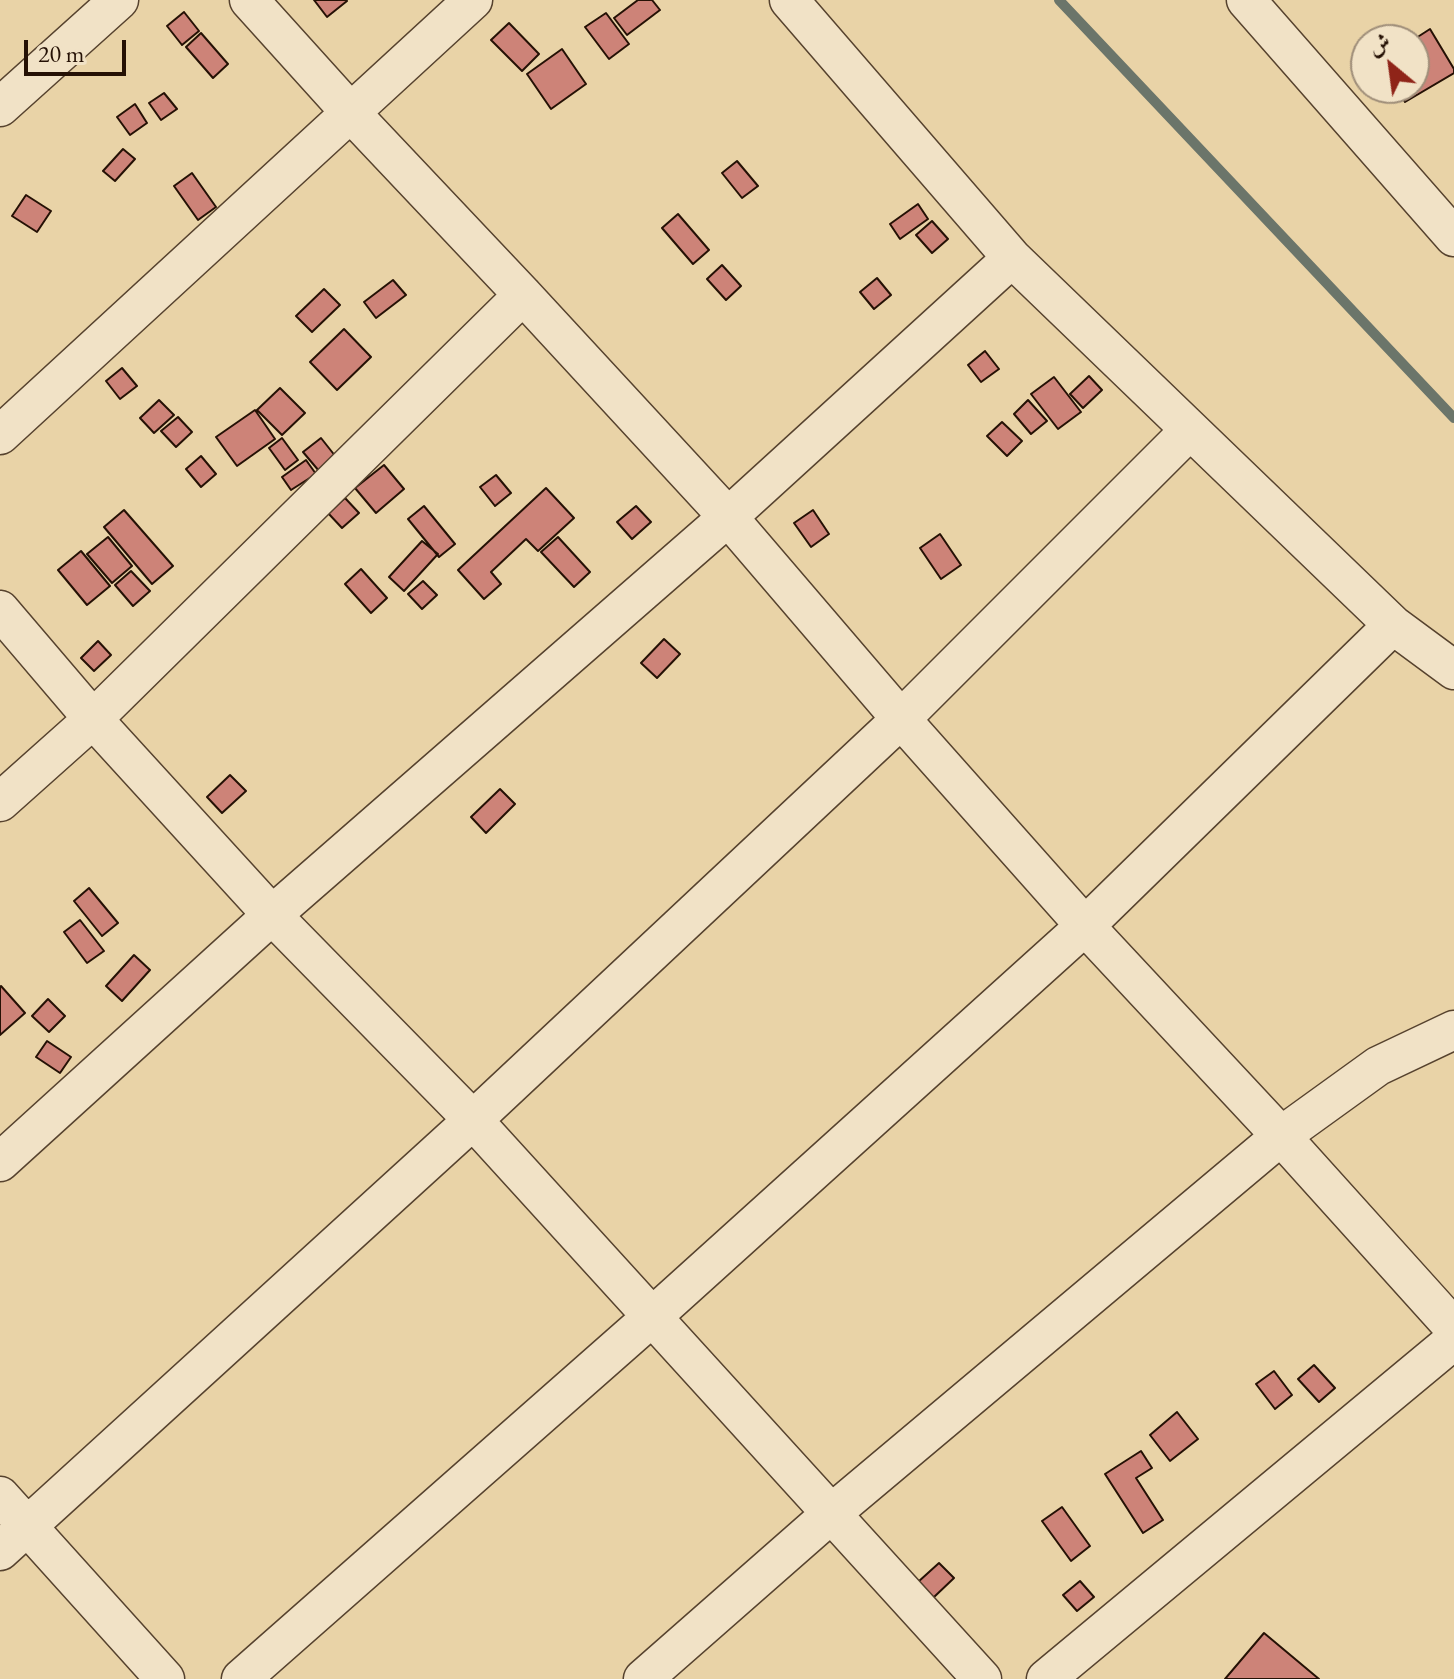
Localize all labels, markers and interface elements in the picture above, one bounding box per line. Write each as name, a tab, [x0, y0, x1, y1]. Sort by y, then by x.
scale bar	[28, 24, 130, 74]
north arrow	[1350, 24, 1430, 104]
text: ش	[1363, 26, 1396, 62]
text: 20 m	[38, 38, 85, 69]

